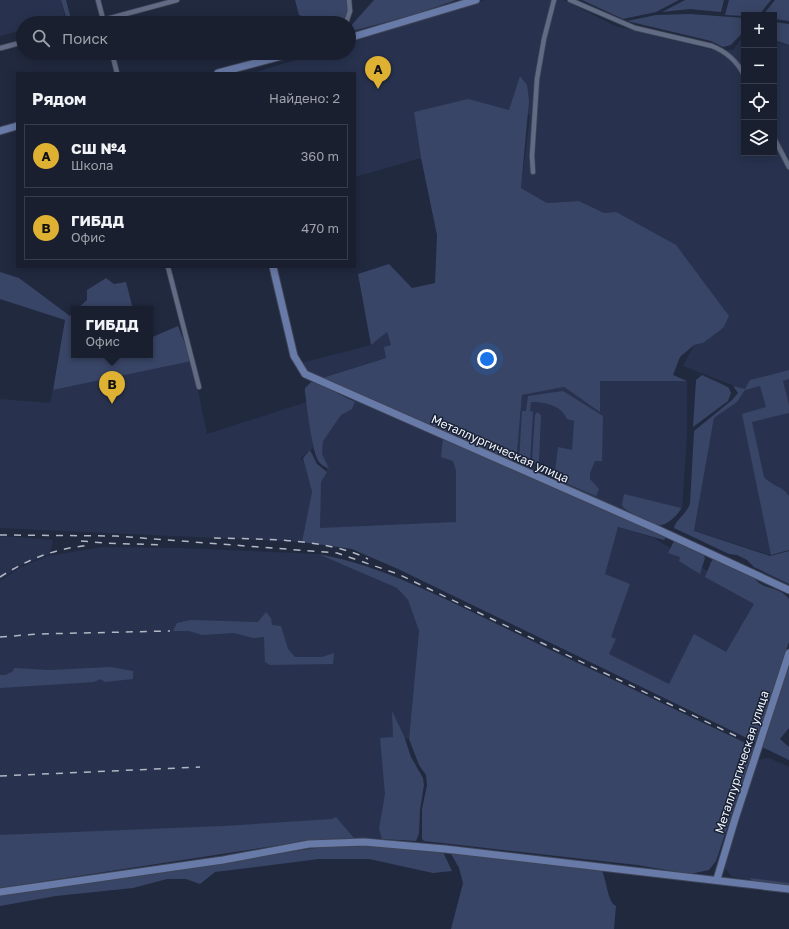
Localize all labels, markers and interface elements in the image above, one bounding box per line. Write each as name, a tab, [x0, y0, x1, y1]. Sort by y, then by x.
map controls	[741, 12, 777, 156]
button: +	[741, 12, 777, 48]
search box	[16, 16, 356, 60]
icon: search	[30, 27, 52, 49]
text: Поиск	[62, 29, 108, 47]
button: −	[741, 48, 777, 84]
pin: A	[365, 56, 391, 89]
button: locate	[741, 84, 777, 120]
text: Рядом	[32, 88, 86, 109]
text: Найдено: 2	[269, 90, 340, 106]
button: layers	[741, 120, 777, 156]
text: СШ №4	[71, 139, 126, 157]
text: A	[41, 148, 51, 164]
text: 360 m	[301, 148, 339, 164]
text: Школа	[71, 157, 113, 173]
text: ГИБДД	[71, 211, 124, 229]
text: B	[41, 220, 51, 236]
text: 470 m	[301, 220, 339, 236]
text: Офис	[71, 229, 105, 245]
popup	[71, 306, 153, 358]
text: ГИБДД	[85, 315, 139, 333]
text: Офис	[85, 333, 120, 349]
your location	[477, 349, 497, 369]
pin: B	[99, 371, 125, 404]
street label: Металлургическая улица	[429, 411, 571, 486]
street label: Металлургическая улица	[711, 689, 772, 835]

